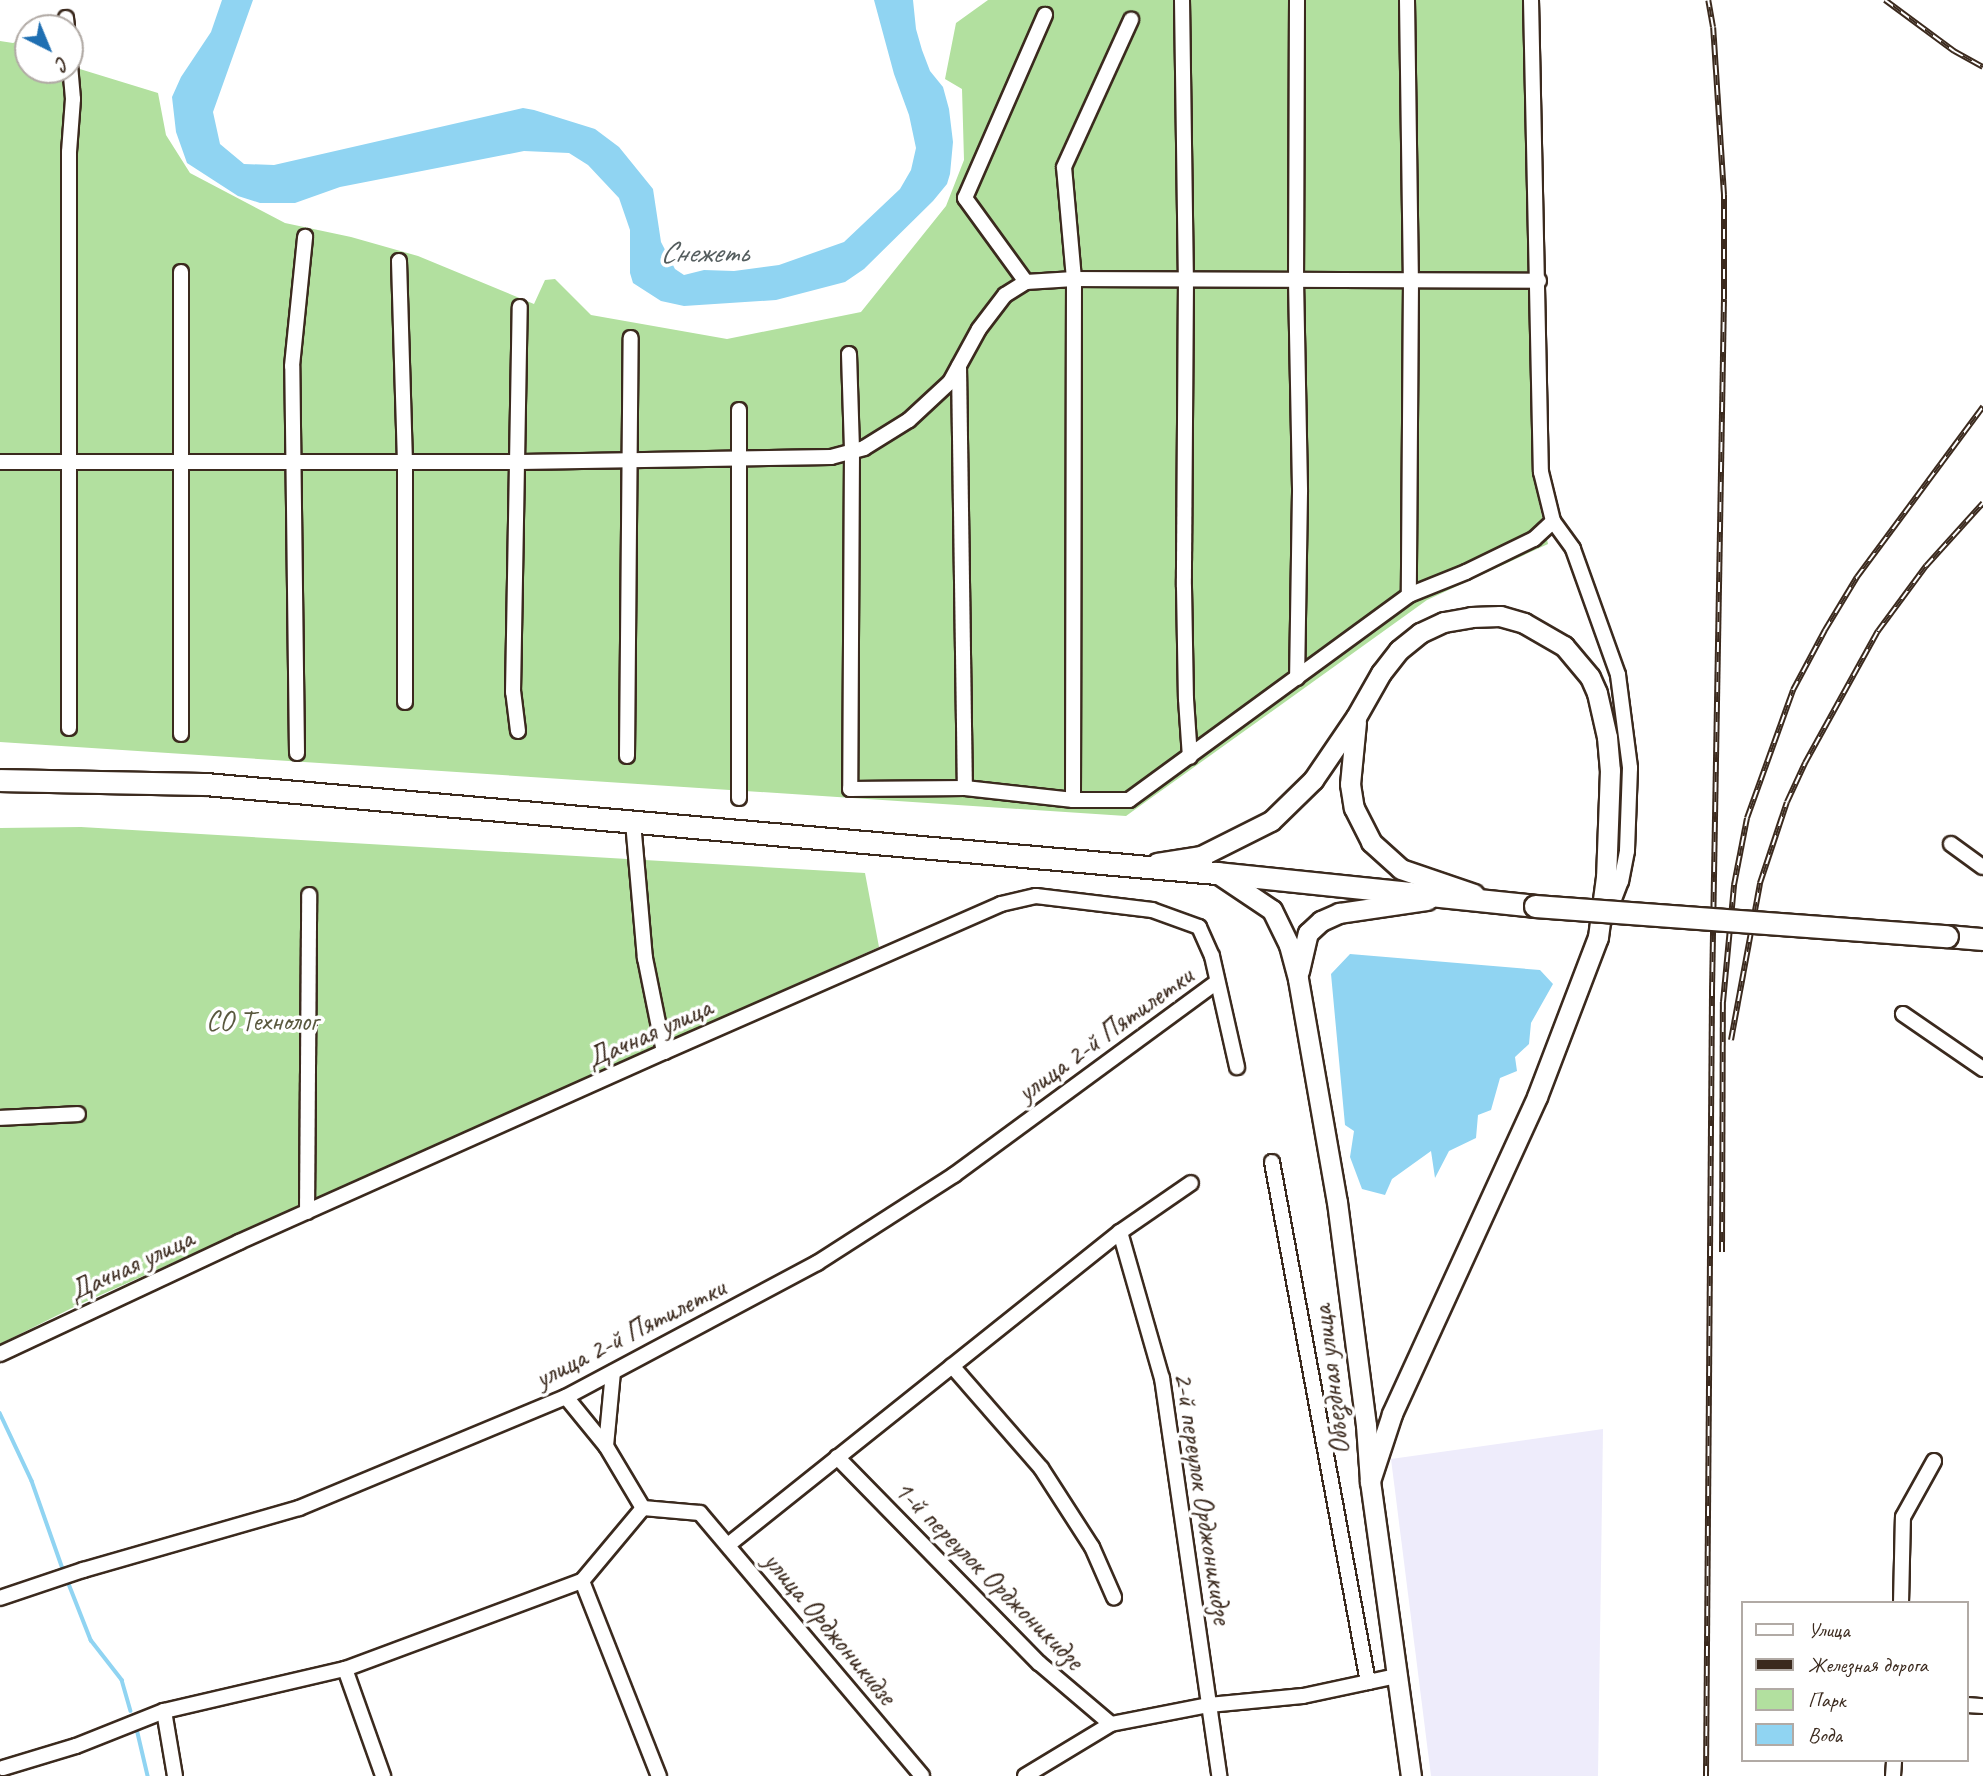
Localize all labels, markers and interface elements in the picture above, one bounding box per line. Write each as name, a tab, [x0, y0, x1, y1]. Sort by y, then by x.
north arrow	[14, 14, 84, 84]
text: С	[50, 51, 74, 75]
water label: Снежеть	[660, 234, 748, 270]
street label: улица 2-й Пятилетки	[1011, 959, 1199, 1109]
street label: Дачная улица	[581, 990, 717, 1076]
park label: СО Технолог	[207, 1004, 317, 1038]
street label: Дачная улица	[63, 1222, 199, 1308]
street label: улица 2-й Пятилетки	[529, 1271, 731, 1395]
street label: Объездная улица	[1305, 1303, 1357, 1457]
street label: 2-й переулок Орджоникидзе	[1167, 1372, 1239, 1624]
street label: 1-й переулок Орджоникидзе	[888, 1474, 1090, 1676]
street label: улица Орджоникидзе	[757, 1546, 903, 1710]
legend	[1742, 1601, 1969, 1762]
text: Улица	[1808, 1617, 1850, 1643]
text: Железная дорога	[1808, 1652, 1928, 1678]
text: Парк	[1808, 1687, 1845, 1713]
text: Вода	[1808, 1722, 1842, 1748]

